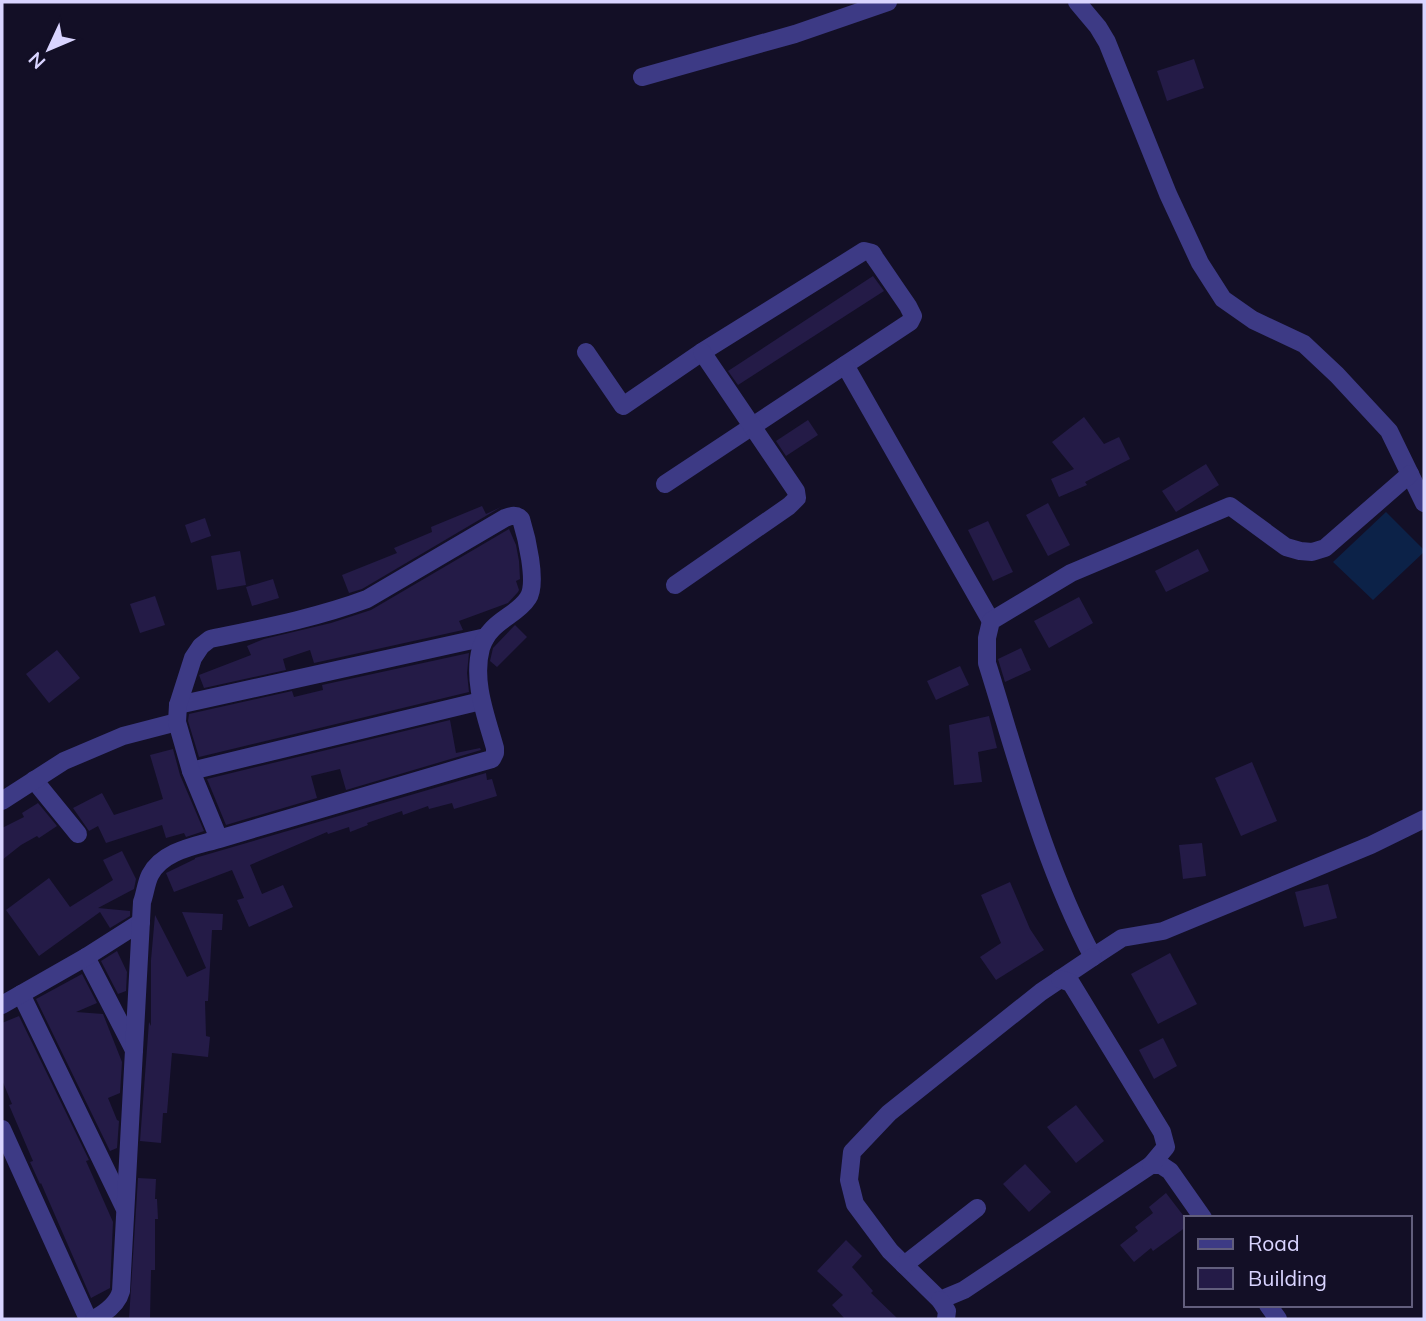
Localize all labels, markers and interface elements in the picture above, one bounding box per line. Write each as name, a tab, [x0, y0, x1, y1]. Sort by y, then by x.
north arrow	[14, 14, 84, 84]
text: N	[23, 47, 50, 74]
legend	[1184, 1216, 1412, 1307]
text: Road	[1248, 1230, 1299, 1256]
text: Building	[1248, 1265, 1327, 1291]

